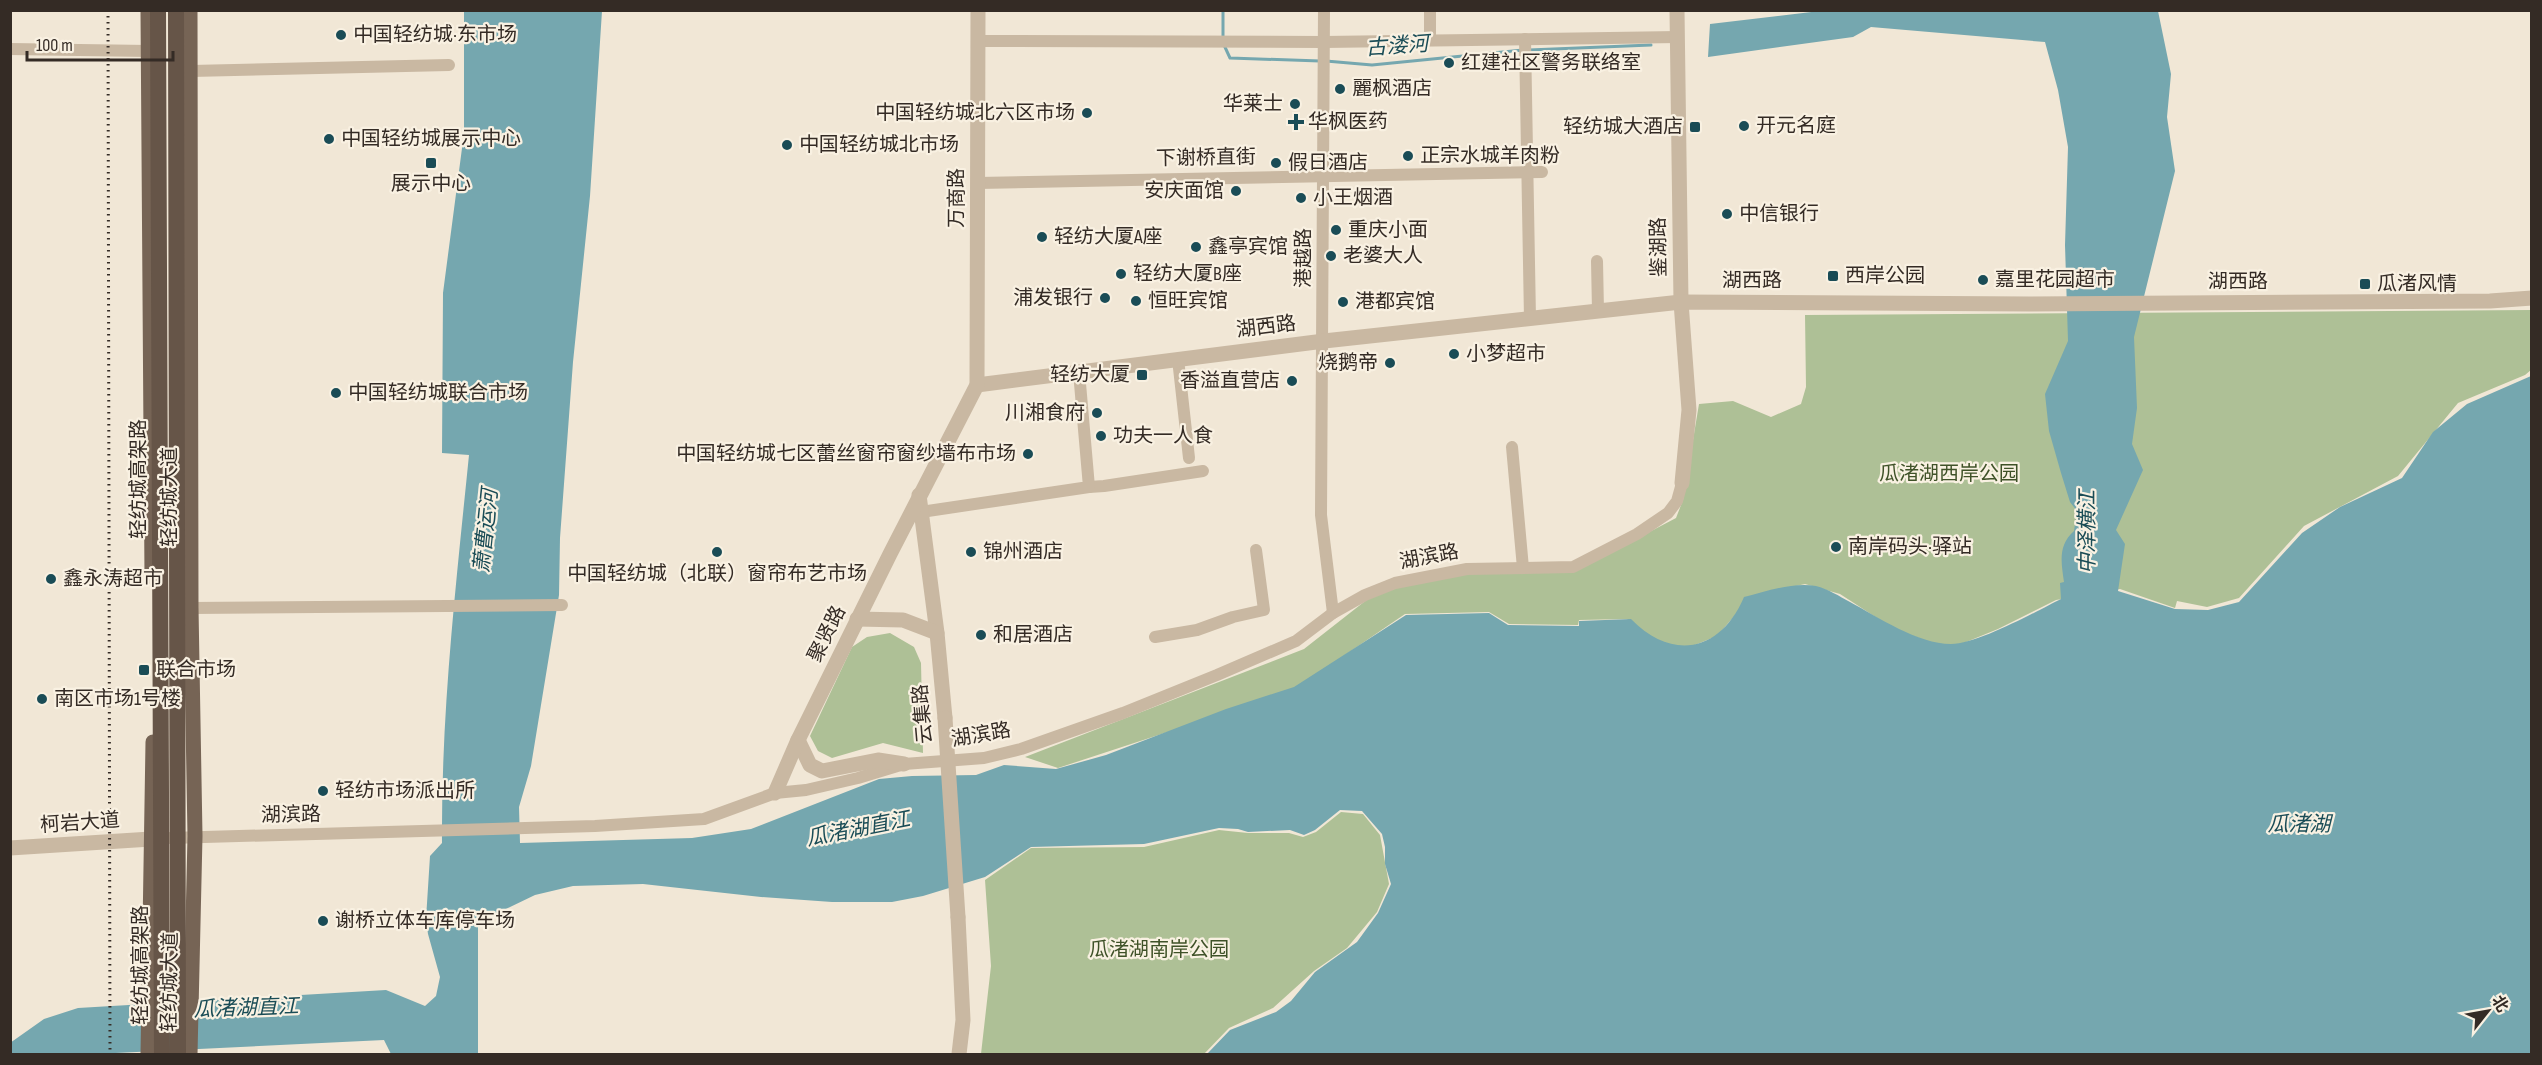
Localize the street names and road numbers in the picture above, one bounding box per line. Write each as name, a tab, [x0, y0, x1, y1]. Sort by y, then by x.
street label: 下谢桥直街	[1156, 145, 1256, 171]
street label: 万商路	[945, 168, 969, 228]
street label: 鉴湖路	[1646, 217, 1672, 277]
street label: 港越路	[1292, 228, 1316, 288]
street label: 湖西路	[1722, 269, 1782, 293]
street label: 湖西路	[2208, 270, 2268, 294]
street label: 湖西路	[1235, 311, 1297, 343]
street label: 轻纺城高架路	[127, 419, 151, 539]
street label: 轻纺城大道	[158, 447, 182, 547]
street label: 湖滨路	[1397, 539, 1461, 575]
street label: 聚贤路	[803, 602, 851, 666]
street label: 云集路	[908, 683, 938, 745]
street label: 湖滨路	[949, 718, 1013, 752]
street label: 湖滨路	[261, 802, 321, 828]
street label: 柯岩大道	[39, 808, 121, 838]
street label: 轻纺城高架路	[129, 905, 153, 1025]
street label: 轻纺城大道	[157, 932, 183, 1032]

